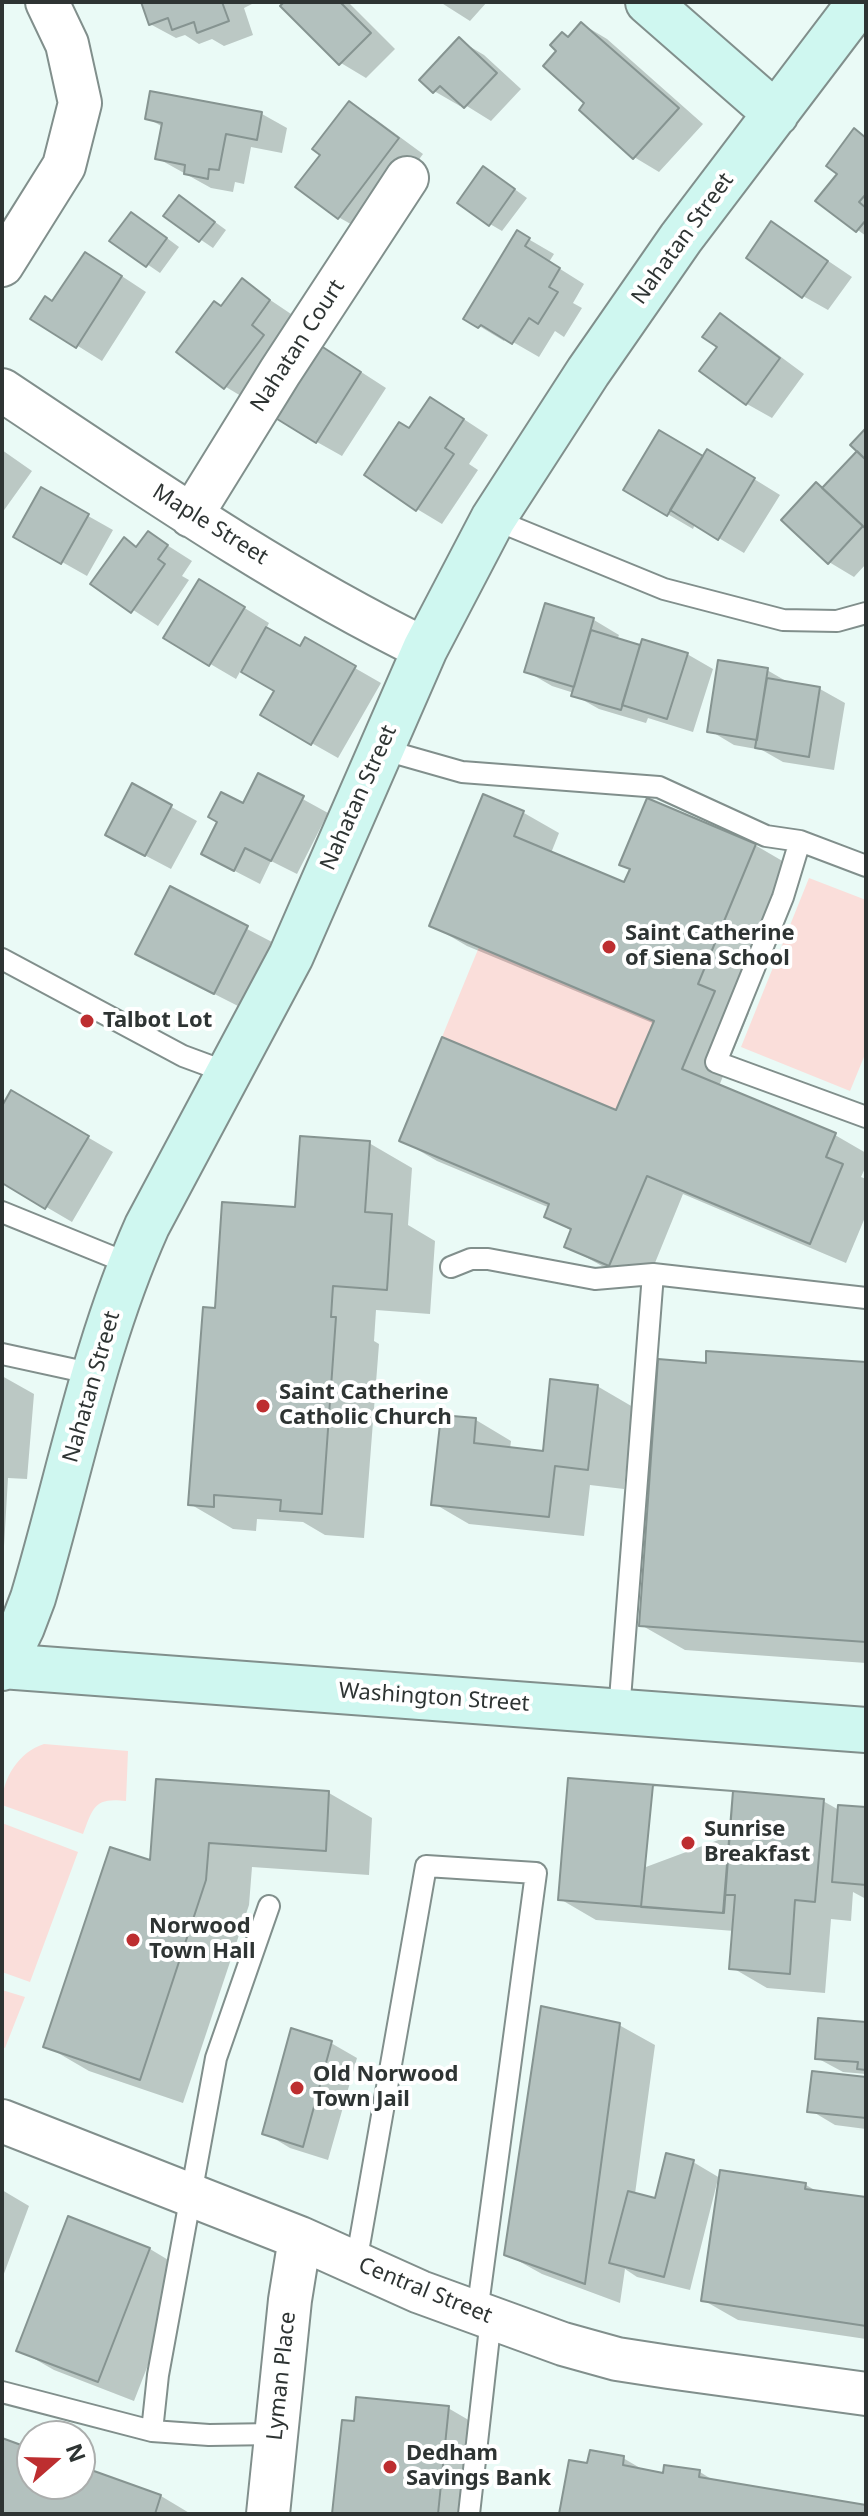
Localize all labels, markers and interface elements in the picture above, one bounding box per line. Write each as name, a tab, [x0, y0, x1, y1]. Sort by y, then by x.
street label: Nahatan Street	[626, 168, 740, 310]
street label: Nahatan Court	[245, 275, 351, 417]
street label: Maple Street	[147, 479, 273, 571]
street label: Nahatan Street	[315, 721, 403, 875]
place label: Saint Catherine of Siena School	[625, 921, 795, 972]
marker: Saint Catherine of Siena School	[600, 938, 618, 956]
place label: Talbot Lot	[103, 1008, 212, 1034]
marker: Talbot Lot	[78, 1012, 96, 1030]
street label: Nahatan Street	[58, 1308, 126, 1466]
place label: Saint Catherine Catholic Church	[279, 1380, 452, 1432]
marker: Saint Catherine Catholic Church	[254, 1397, 272, 1415]
street label: Washington Street	[338, 1678, 530, 1718]
place label: Sunrise Breakfast	[704, 1817, 810, 1868]
marker: Sunrise Breakfast	[679, 1834, 697, 1852]
place label: Norwood Town Hall	[149, 1914, 255, 1966]
marker: Norwood Town Hall	[124, 1931, 142, 1949]
place label: Old Norwood Town Jail	[313, 2062, 458, 2114]
marker: Old Norwood Town Jail	[288, 2079, 306, 2097]
street label: Central Street	[354, 2252, 496, 2330]
street label: Lyman Place	[262, 2310, 302, 2442]
north arrow	[16, 2420, 96, 2500]
text: N	[60, 2439, 94, 2466]
place label: Dedham Savings Bank	[406, 2441, 551, 2492]
marker: Dedham Savings Bank	[381, 2458, 399, 2476]

